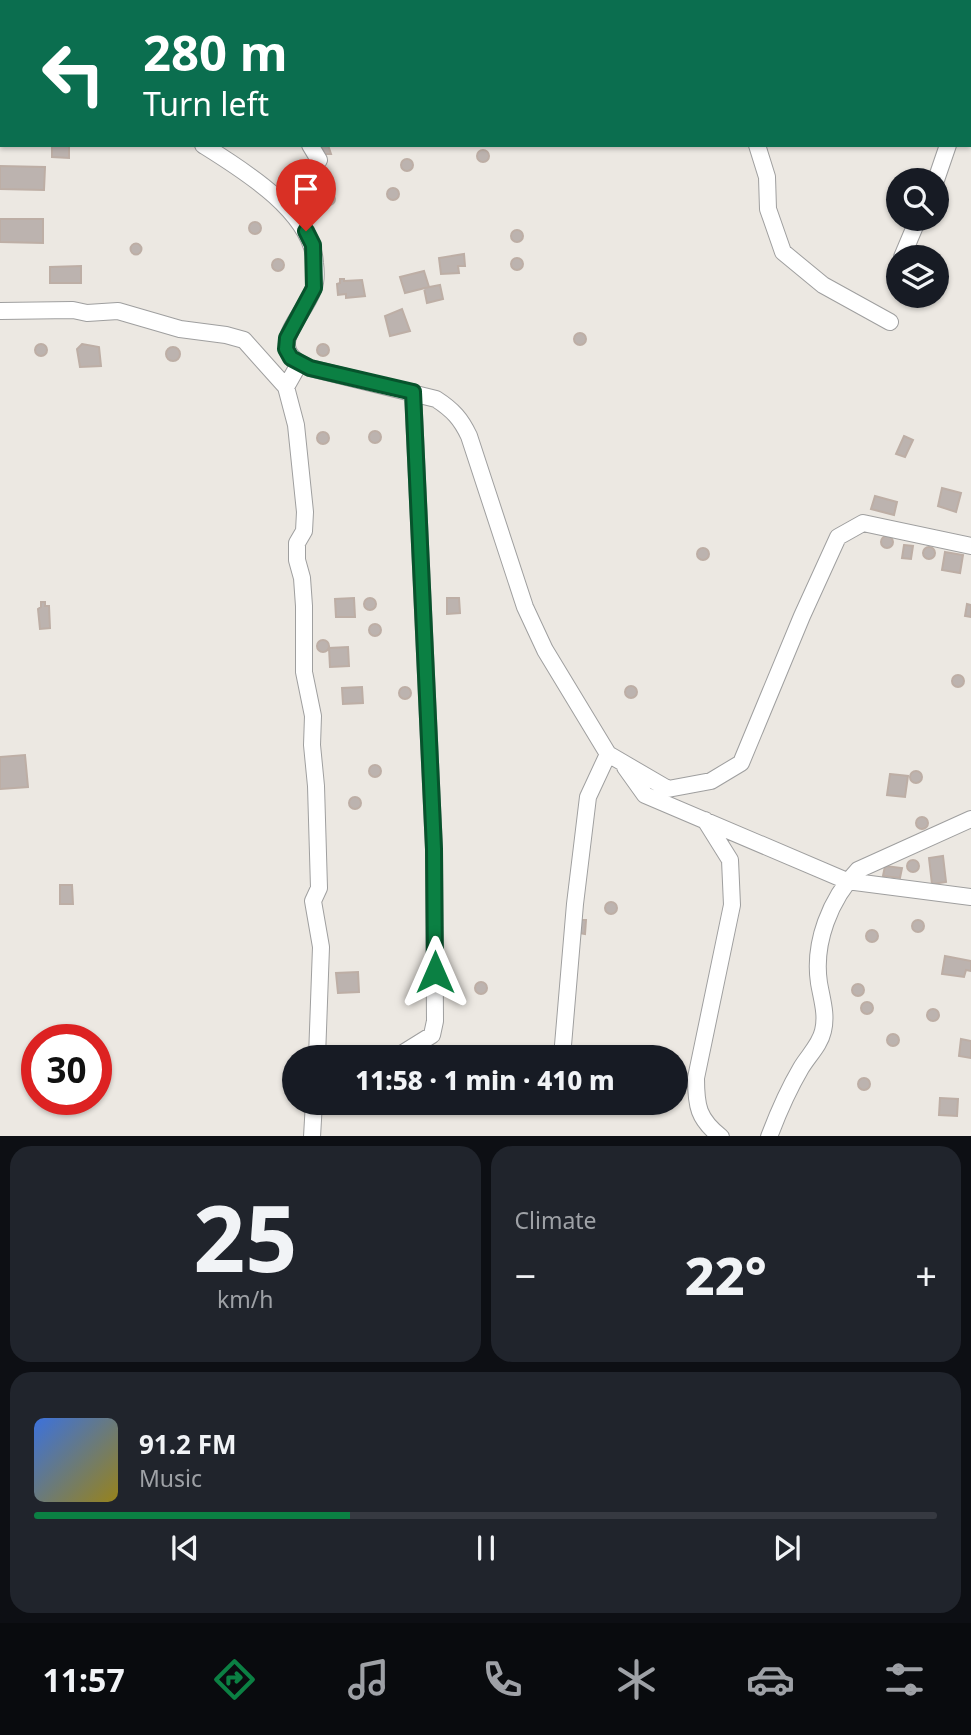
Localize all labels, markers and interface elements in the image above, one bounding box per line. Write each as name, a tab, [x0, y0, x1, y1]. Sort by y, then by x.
text: 280 m	[143, 19, 288, 85]
icon: left	[28, 28, 119, 119]
text: Turn left	[143, 82, 269, 125]
pin	[276, 159, 336, 231]
map controls	[886, 168, 949, 308]
button: search	[886, 168, 949, 231]
icon: arrive	[287, 170, 325, 208]
button: layers	[886, 245, 949, 308]
position arrow	[398, 935, 472, 1009]
speed limit sign: 30	[21, 1024, 112, 1115]
text: 11:58 · 1 min · 410 m	[355, 1062, 615, 1098]
text: 25	[193, 1175, 297, 1299]
text: Climate	[515, 1204, 597, 1236]
text: 22°	[685, 1239, 767, 1310]
text: −	[515, 1249, 536, 1301]
text: +	[915, 1249, 937, 1301]
text: km/h	[217, 1283, 274, 1315]
text: 91.2 FM	[139, 1426, 236, 1462]
text: Music	[139, 1462, 202, 1494]
icon: previous	[166, 1529, 204, 1567]
icon: pause	[467, 1529, 505, 1567]
icon: next	[768, 1529, 806, 1567]
icon: directions	[210, 1655, 259, 1704]
icon: music	[344, 1655, 393, 1704]
icon: phone	[478, 1655, 527, 1704]
icon: climate	[612, 1655, 661, 1704]
icon: car	[746, 1655, 795, 1704]
icon: filters	[880, 1655, 929, 1704]
text: 11:57	[42, 1658, 125, 1701]

